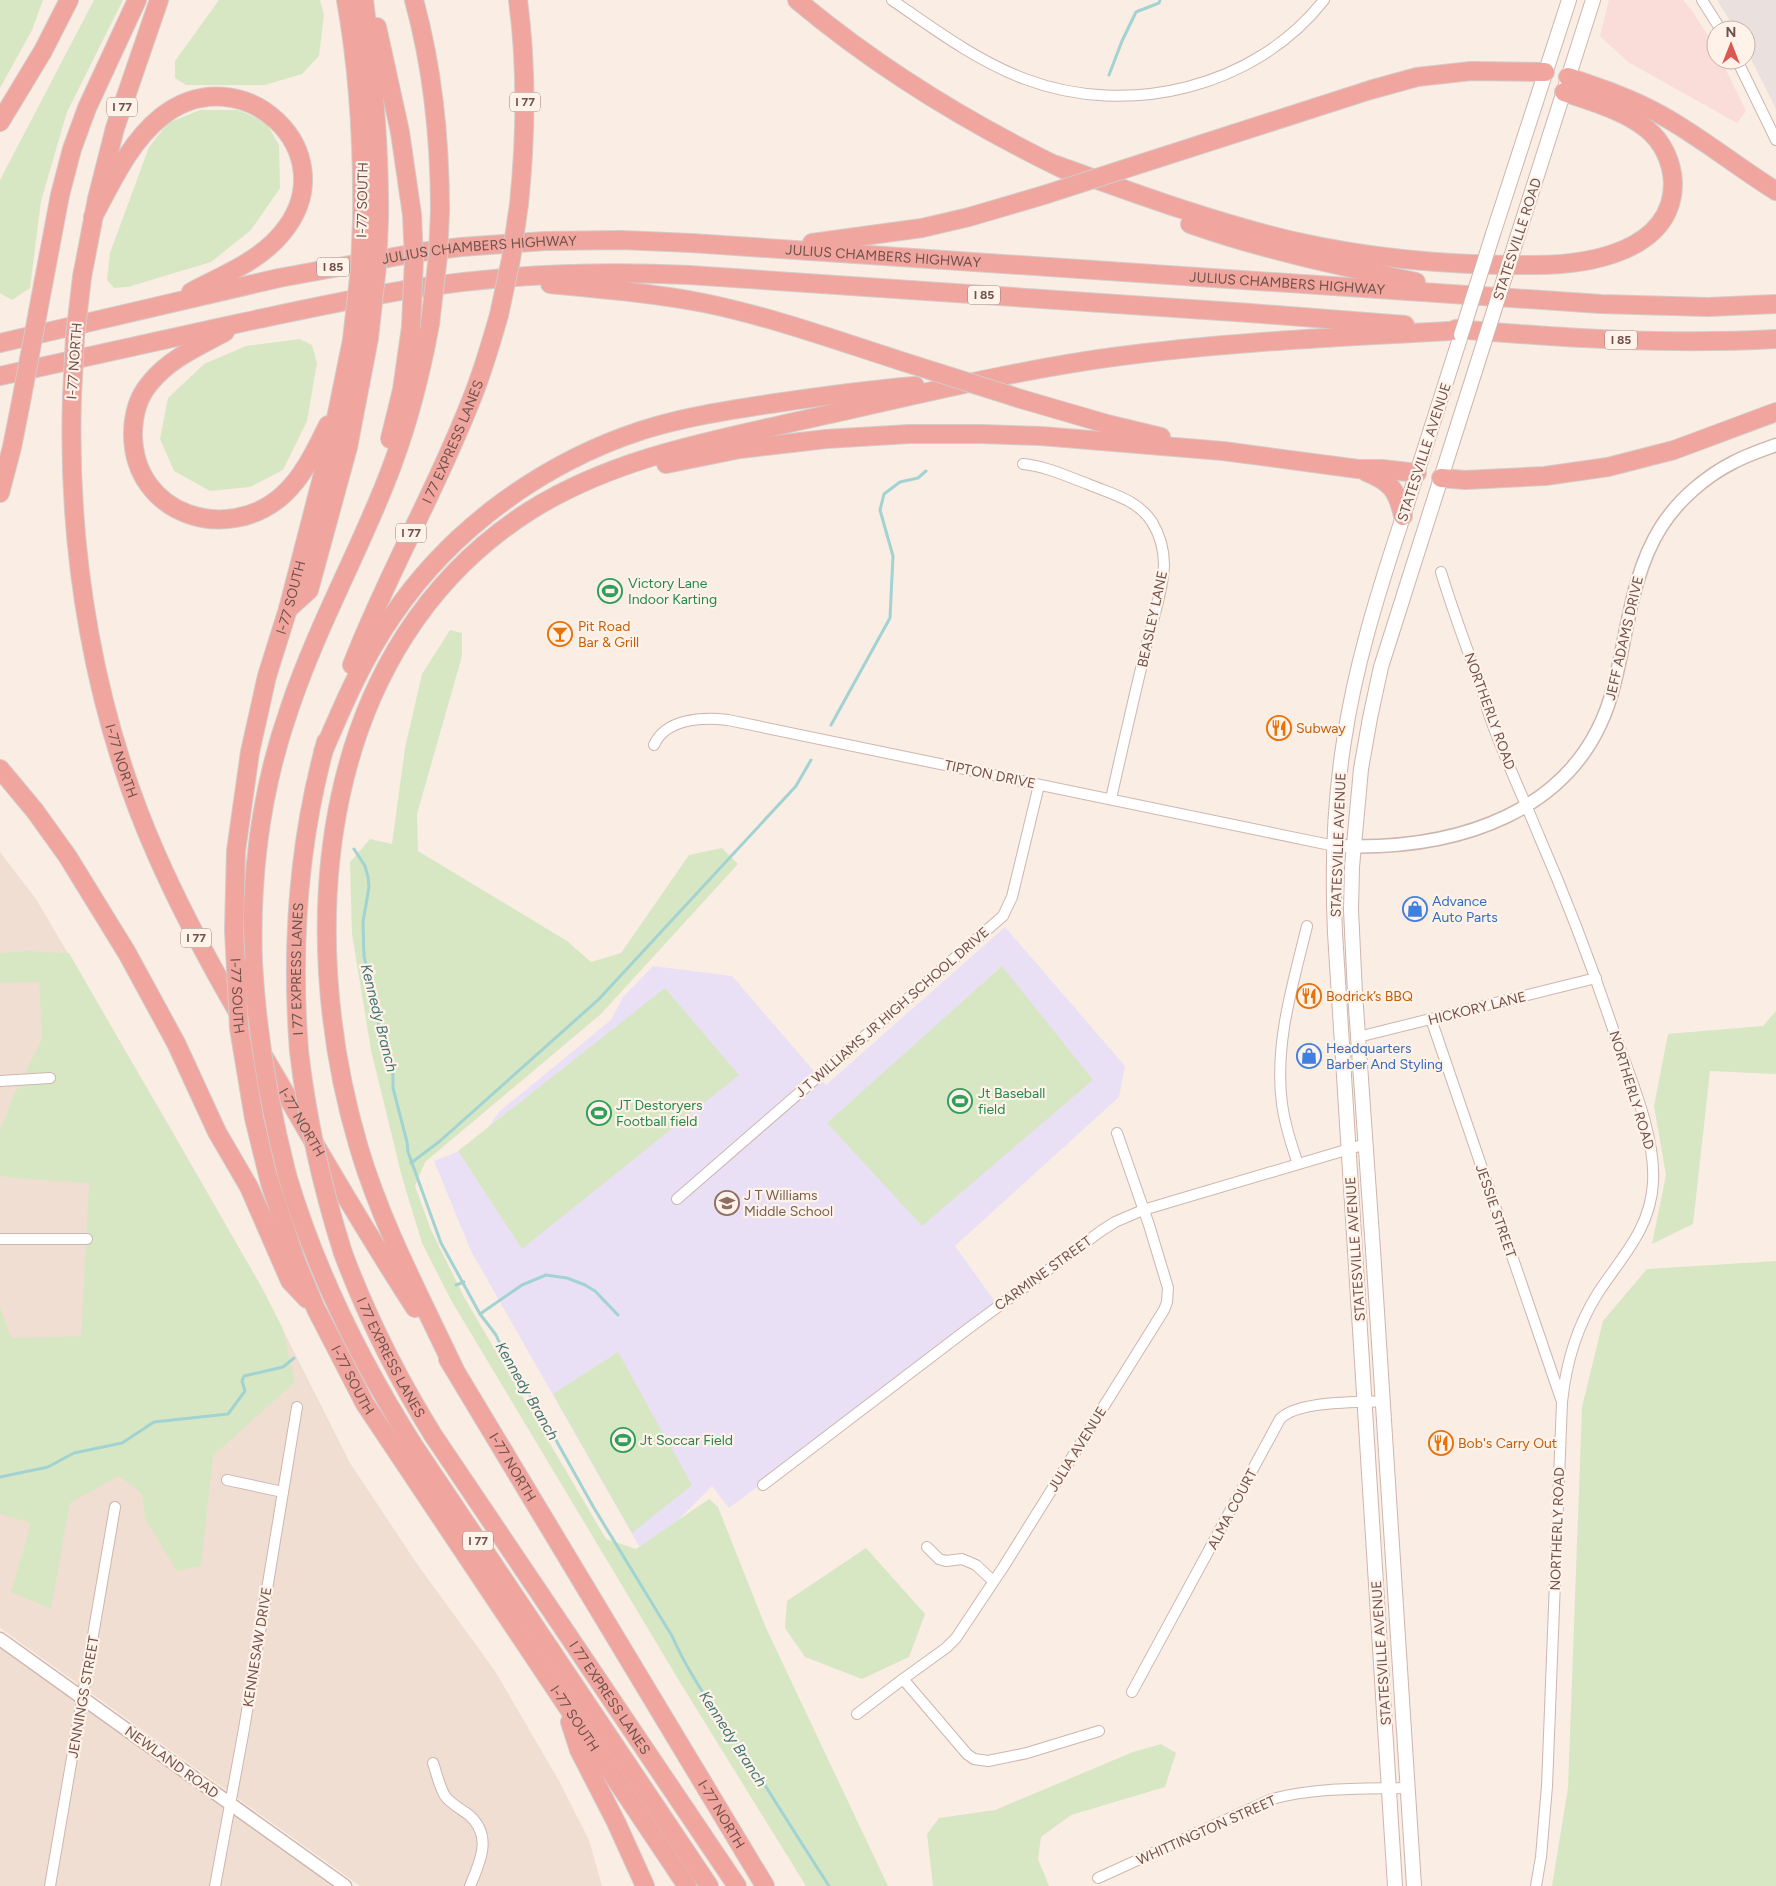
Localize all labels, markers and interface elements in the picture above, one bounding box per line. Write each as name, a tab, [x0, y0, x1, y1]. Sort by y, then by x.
north arrow	[1706, 20, 1756, 70]
text: N	[1726, 24, 1736, 41]
road number: I 77	[510, 92, 540, 111]
road number: I 77	[107, 98, 137, 116]
street label: I-77 SOUTH	[353, 162, 372, 238]
street label: STATESVILLE ROAD	[1490, 176, 1545, 303]
street label: JULIUS CHAMBERS HIGHWAY	[380, 233, 577, 268]
street label: JULIUS CHAMBERS HIGHWAY	[785, 241, 982, 271]
road number: I 85	[317, 258, 349, 276]
street label: JULIUS CHAMBERS HIGHWAY	[1189, 268, 1386, 299]
road number: I 85	[968, 286, 1000, 304]
street label: I-77 NORTH	[63, 322, 86, 400]
road number: I 85	[1605, 330, 1637, 350]
street label: I 77 EXPRESS LANES	[419, 378, 487, 506]
street label: STATESVILLE AVENUE	[1394, 381, 1455, 524]
road number: I 77	[396, 524, 426, 542]
street label: I-77 SOUTH	[273, 559, 309, 636]
street label: BEASLEY LANE	[1134, 569, 1171, 669]
street label: JEFF ADAMS DRIVE	[1602, 574, 1647, 702]
place label: Victory Lane Indoor Karting	[628, 575, 717, 608]
sports icon: Victory Lane Indoor Karting	[597, 578, 623, 604]
place label: Pit Road Bar & Grill	[578, 618, 639, 651]
bar icon: Pit Road Bar & Grill	[547, 621, 573, 647]
street label: NORTHERLY ROAD	[1460, 650, 1519, 772]
restaurant icon: Subway	[1266, 715, 1292, 741]
place label: Subway	[1296, 720, 1346, 737]
street label: I-77 NORTH	[101, 722, 141, 800]
street label: TIPTON DRIVE	[943, 757, 1037, 792]
street label: STATESVILLE AVENUE	[1327, 772, 1350, 918]
place label: Advance Auto Parts	[1432, 893, 1498, 926]
shop icon: Advance Auto Parts	[1402, 896, 1428, 922]
street label: I 77 EXPRESS LANES	[288, 902, 307, 1036]
street label: J T WILLIAMS JR HIGH SCHOOL DRIVE	[792, 924, 993, 1101]
road number: I 77	[181, 928, 211, 948]
street label: I-77 SOUTH	[226, 958, 248, 1035]
water label: Kennedy Branch	[357, 962, 401, 1074]
restaurant icon: Bodrick’s BBQ	[1296, 983, 1322, 1009]
place label: Bodrick’s BBQ	[1326, 988, 1413, 1005]
street label: HICKORY LANE	[1426, 988, 1528, 1029]
street label: NORTHERLY ROAD	[1605, 1029, 1658, 1152]
place label: Headquarters Barber And Styling	[1326, 1040, 1443, 1073]
shop icon: Headquarters Barber And Styling	[1296, 1043, 1322, 1069]
street label: I-77 NORTH	[275, 1085, 328, 1160]
place label: Jt Baseball field	[978, 1085, 1045, 1118]
sports icon: Jt Baseball field	[947, 1088, 973, 1114]
place label: JT Destoryers Football field	[616, 1097, 702, 1130]
sports icon: JT Destoryers Football field	[586, 1100, 612, 1126]
street label: JESSIE STREET	[1472, 1162, 1520, 1260]
street label: STATESVILLE AVENUE	[1342, 1176, 1369, 1322]
place label: J T Williams Middle School	[744, 1187, 833, 1220]
school or university icon: J T Williams Middle School	[714, 1190, 740, 1216]
street label: CARMINE STREET	[991, 1232, 1095, 1314]
street label: I 77 EXPRESS LANES	[353, 1295, 429, 1421]
water label: Kennedy Branch	[492, 1339, 562, 1443]
street label: I-77 SOUTH	[327, 1343, 378, 1418]
street label: JULIA AVENUE	[1045, 1404, 1110, 1495]
sports icon: Jt Soccar Field	[610, 1427, 636, 1453]
street label: I-77 NORTH	[485, 1430, 540, 1505]
restaurant icon: Bob's Carry Out	[1428, 1430, 1454, 1456]
place label: Jt Soccar Field	[640, 1432, 733, 1449]
place label: Bob's Carry Out	[1458, 1435, 1557, 1452]
street label: ALMA COURT	[1204, 1466, 1261, 1552]
street label: NORTHERLY ROAD	[1547, 1467, 1568, 1591]
road number: I 77	[463, 1532, 493, 1550]
street label: STATESVILLE AVENUE	[1368, 1580, 1395, 1726]
street label: KENNESAW DRIVE	[240, 1586, 275, 1708]
street label: JENNINGS STREET	[64, 1634, 103, 1760]
street label: I 77 EXPRESS LANES	[565, 1638, 654, 1758]
street label: I-77 SOUTH	[546, 1682, 603, 1755]
water label: Kennedy Branch	[695, 1688, 771, 1790]
street label: NEWLAND ROAD	[121, 1723, 222, 1802]
street label: I-77 NORTH	[694, 1777, 748, 1852]
street label: WHITTINGTON STREET	[1134, 1792, 1279, 1869]

